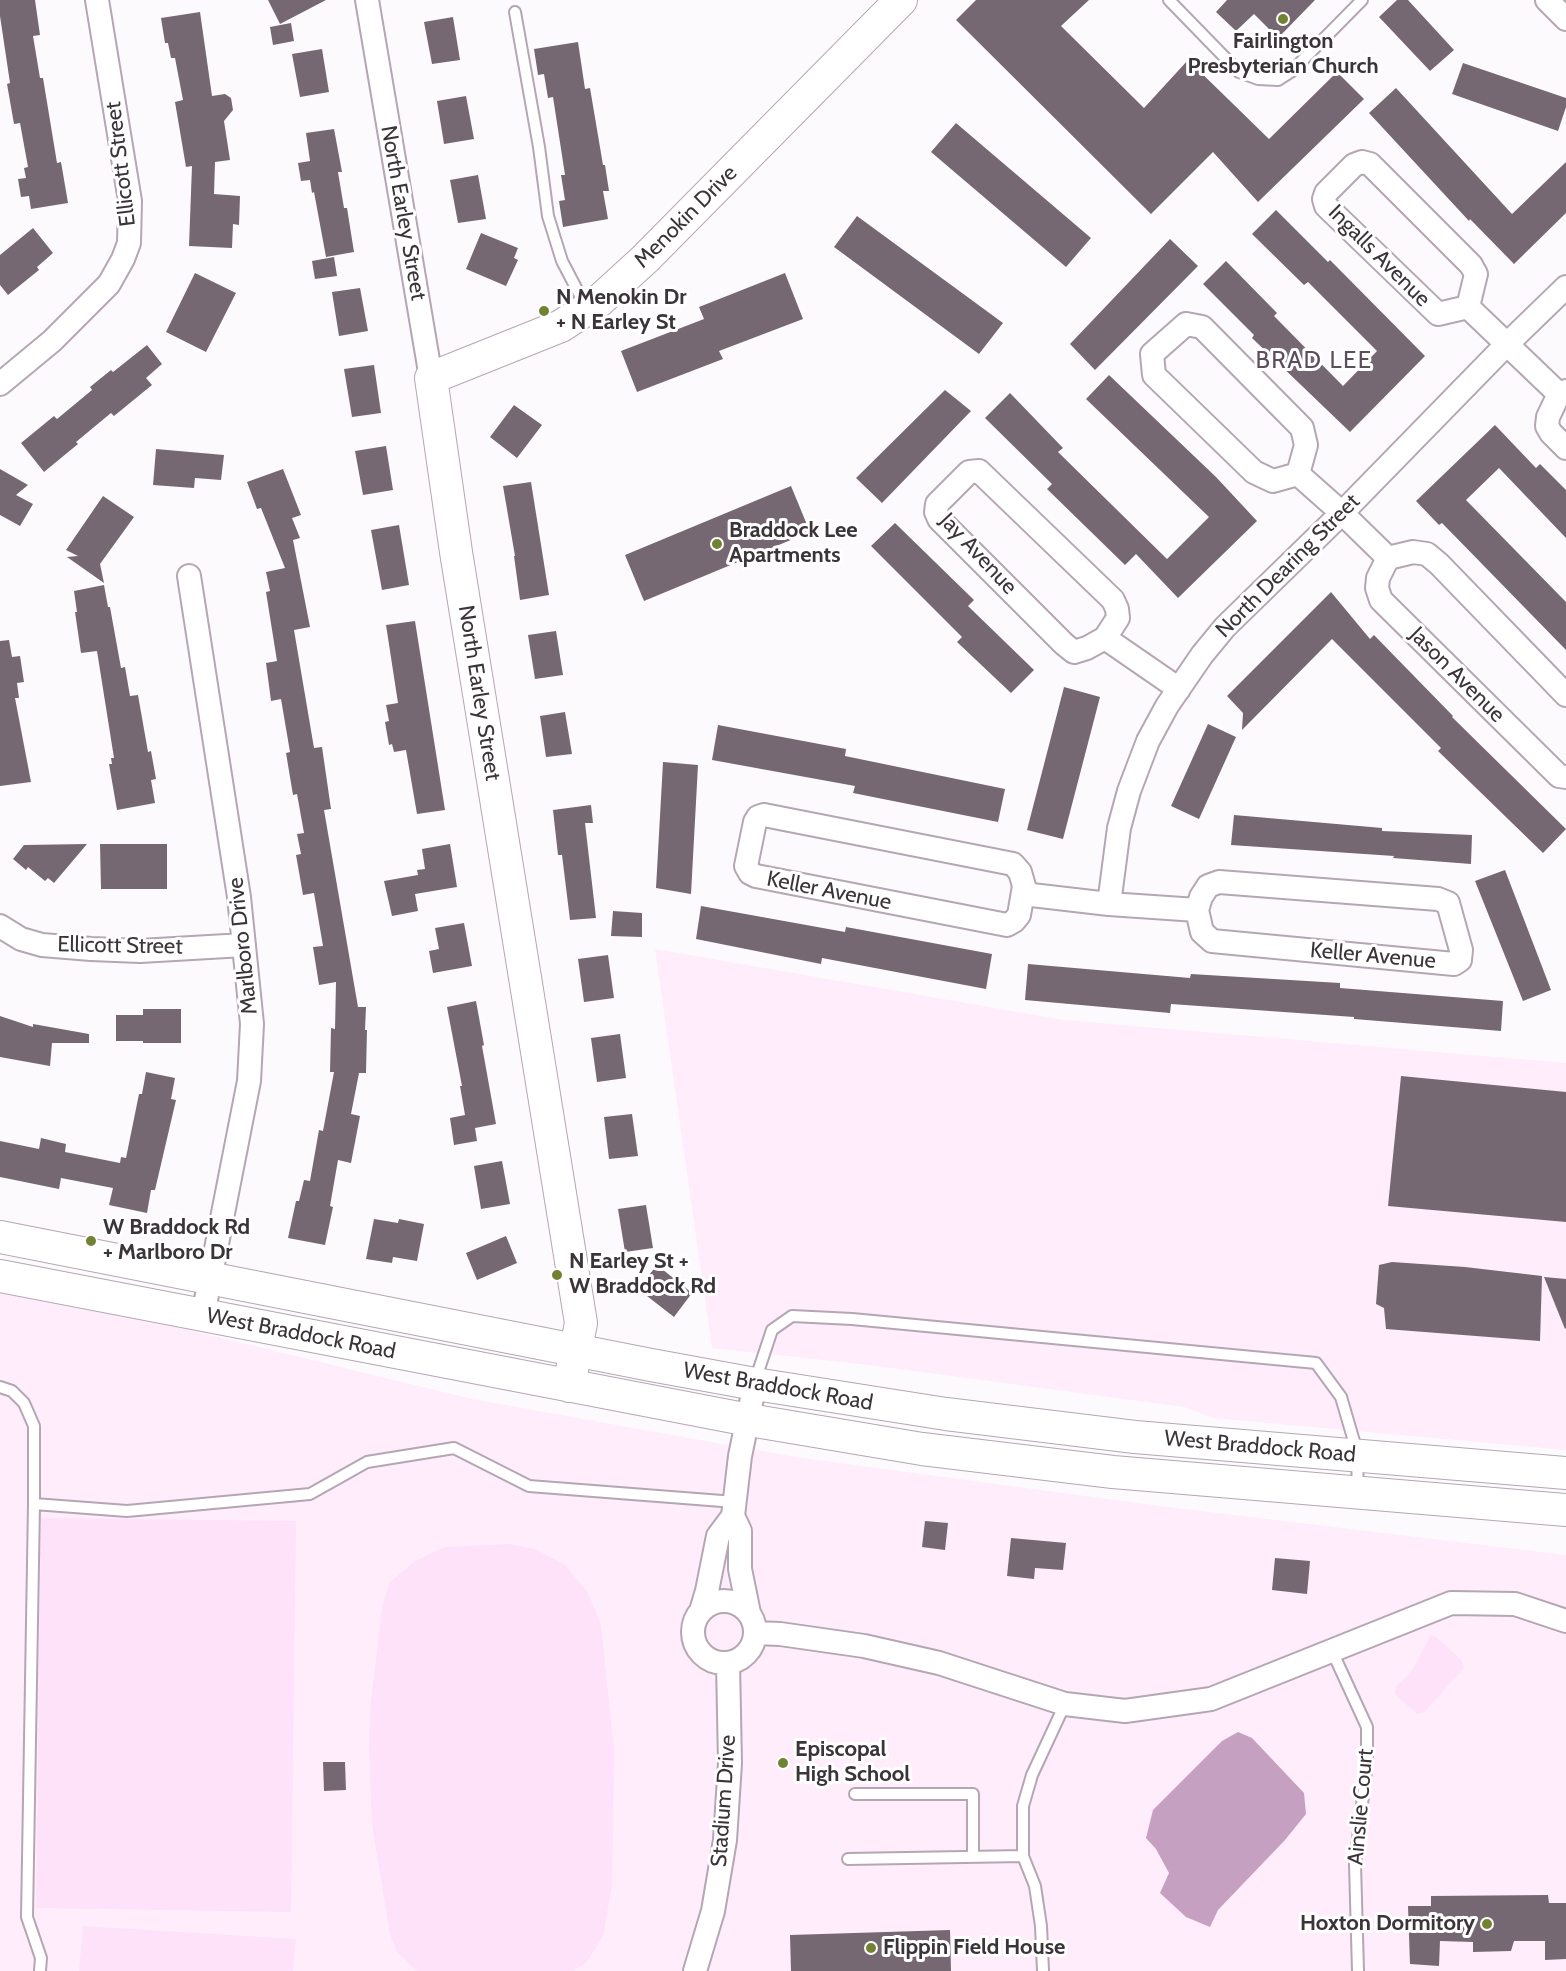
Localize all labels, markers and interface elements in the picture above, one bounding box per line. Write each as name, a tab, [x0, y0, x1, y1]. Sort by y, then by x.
marker: Fairlington Presbyterian Church	[1276, 12, 1290, 26]
place label: Fairlington Presbyterian Church	[1187, 29, 1379, 80]
street label: Ellicott Street	[100, 100, 142, 228]
street label: North Earley Street	[375, 124, 431, 302]
street label: Menokin Drive	[629, 160, 743, 274]
street label: Ingalls Avenue	[1322, 199, 1436, 313]
place label: N Menokin Dr + N Earley St	[556, 285, 687, 336]
marker: N Menokin Dr + N Earley St	[537, 304, 551, 318]
district label: BRAD LEE	[1255, 347, 1373, 375]
street label: North Dearing Street	[1211, 489, 1365, 643]
street label: Jay Avenue	[934, 508, 1022, 600]
place label: Braddock Lee Apartments	[729, 518, 858, 570]
marker: Braddock Lee Apartments	[710, 537, 724, 551]
street label: North Earley Street	[452, 603, 506, 783]
street label: Jason Avenue	[1404, 622, 1510, 728]
street label: Keller Avenue	[765, 866, 893, 916]
street label: Marlboro Drive	[223, 876, 263, 1016]
street label: Ellicott Street	[57, 932, 183, 960]
street label: Keller Avenue	[1309, 937, 1437, 975]
place label: W Braddock Rd + Marlboro Dr	[103, 1215, 250, 1266]
marker: W Braddock Rd + Marlboro Dr	[84, 1234, 98, 1248]
place label: N Earley St + W Braddock Rd	[569, 1249, 716, 1300]
marker: N Earley St + W Braddock Rd	[550, 1268, 564, 1282]
street label: West Braddock Road	[204, 1303, 398, 1365]
street label: West Braddock Road	[681, 1357, 875, 1417]
street label: West Braddock Road	[1163, 1425, 1357, 1469]
street label: Stadium Drive	[706, 1734, 742, 1868]
place label: Episcopal High School	[795, 1737, 910, 1789]
street label: Ainslie Court	[1343, 1748, 1379, 1866]
marker: Episcopal High School	[776, 1756, 790, 1770]
place label: Hoxton Dormitory	[1300, 1911, 1475, 1937]
marker: Hoxton Dormitory	[1480, 1917, 1494, 1931]
place label: Flippin Field House	[883, 1935, 1065, 1961]
marker: Flippin Field House	[864, 1941, 878, 1955]

